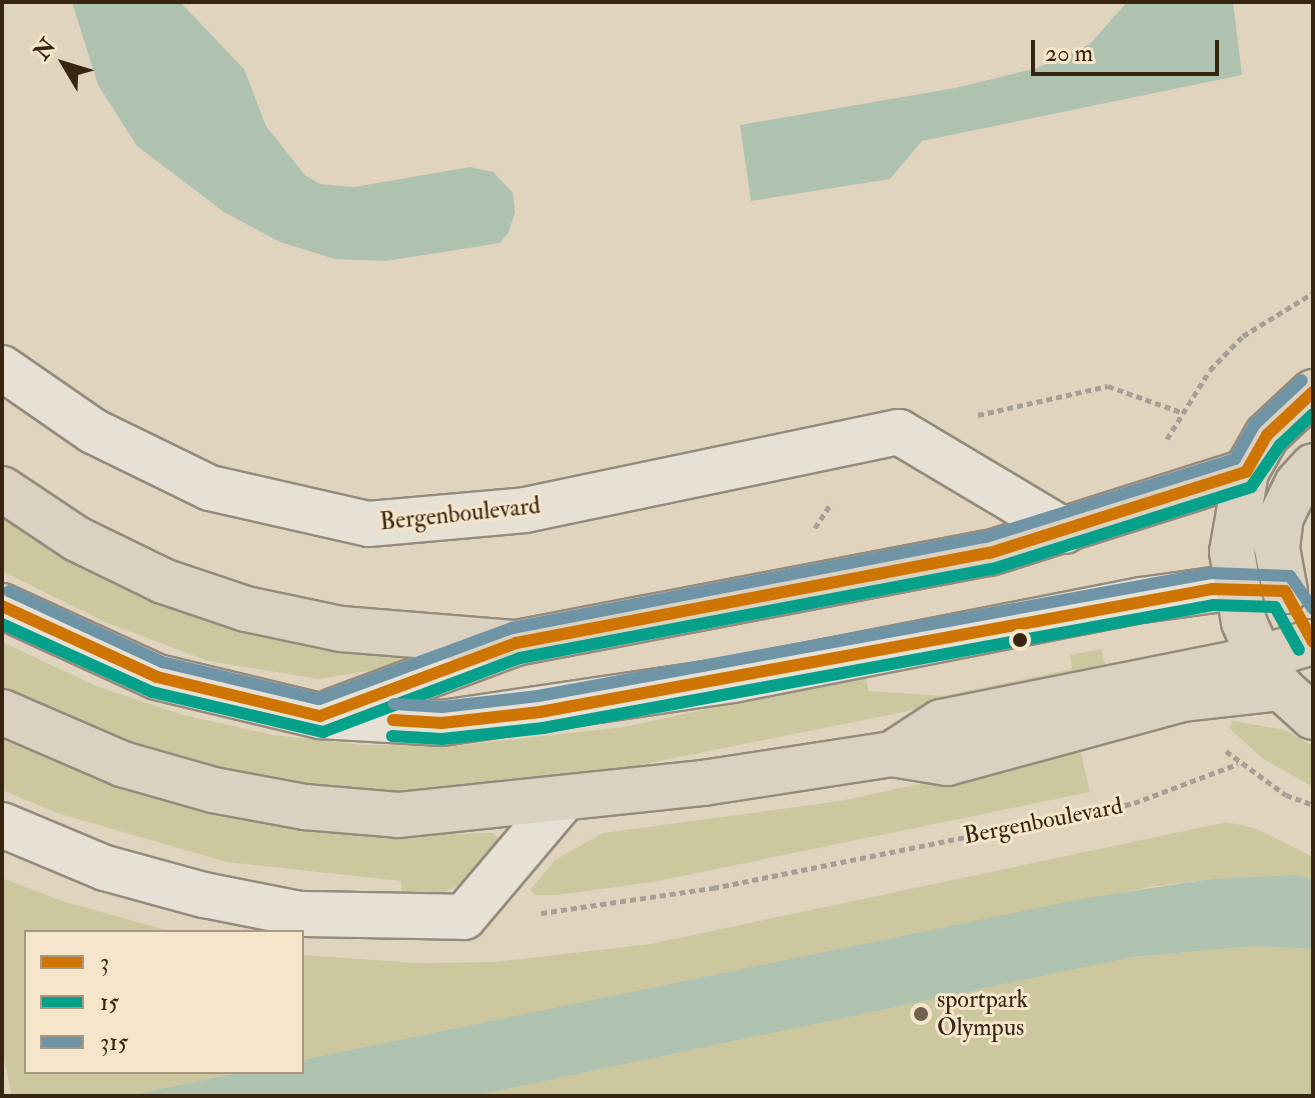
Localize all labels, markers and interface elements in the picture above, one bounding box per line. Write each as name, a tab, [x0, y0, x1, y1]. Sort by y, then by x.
north arrow	[24, 24, 104, 104]
scale bar	[1035, 24, 1223, 74]
text: N	[28, 33, 62, 66]
text: 20 m	[1045, 38, 1093, 69]
street label: Bergenboulevard	[378, 491, 542, 537]
unlabelled marker	[1012, 632, 1028, 648]
street label: Bergenboulevard	[961, 791, 1125, 851]
legend	[24, 930, 304, 1074]
text: 3	[100, 947, 109, 978]
place label: sportpark Olympus	[937, 986, 1028, 1042]
text: 15	[100, 987, 119, 1018]
marker: sportpark Olympus	[912, 1005, 930, 1023]
text: 315	[100, 1027, 128, 1058]

